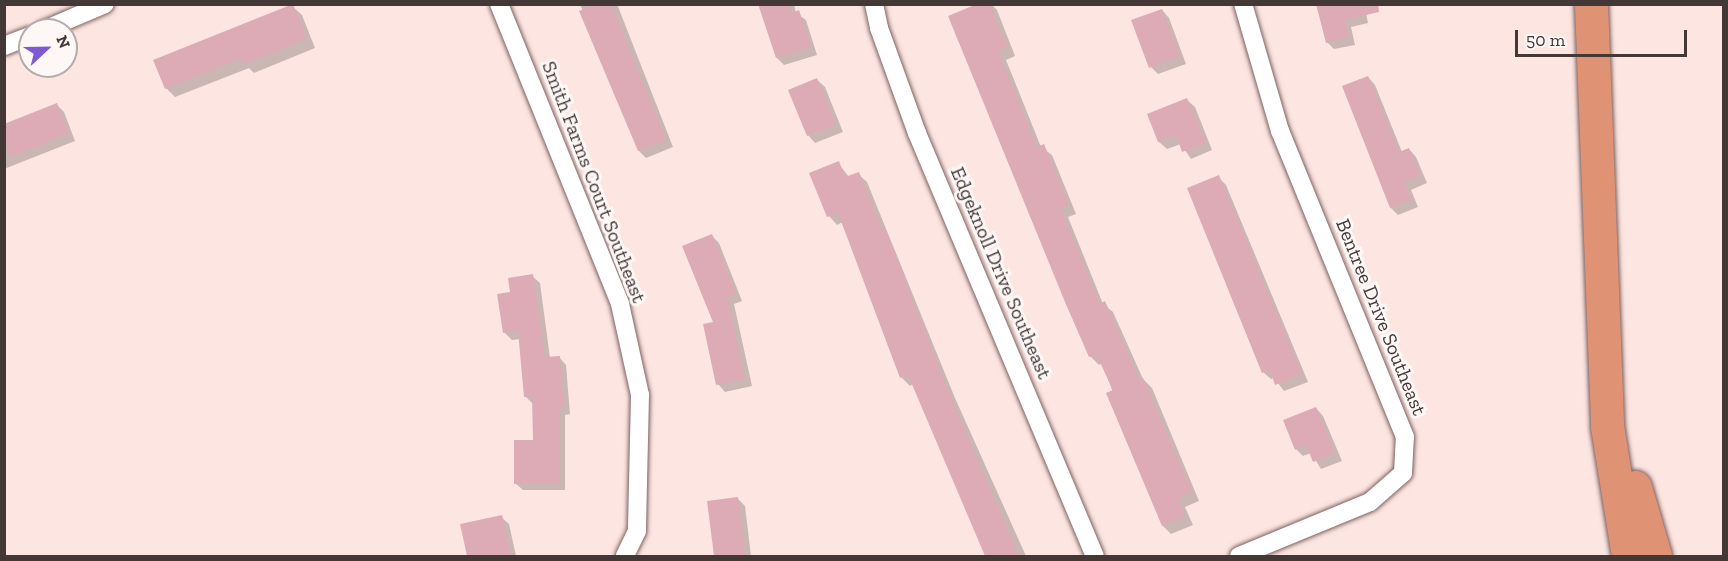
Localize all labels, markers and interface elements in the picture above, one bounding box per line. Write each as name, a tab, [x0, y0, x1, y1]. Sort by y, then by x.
north arrow	[18, 18, 78, 78]
scale bar	[1518, 18, 1690, 56]
text: 50 m	[1526, 29, 1565, 51]
text: N	[52, 33, 74, 51]
street label: Smith Farms Court Southeast	[537, 58, 651, 306]
street label: Edgeknoll Drive Southeast	[945, 163, 1057, 383]
street label: Bentree Drive Southeast	[1331, 215, 1431, 419]

